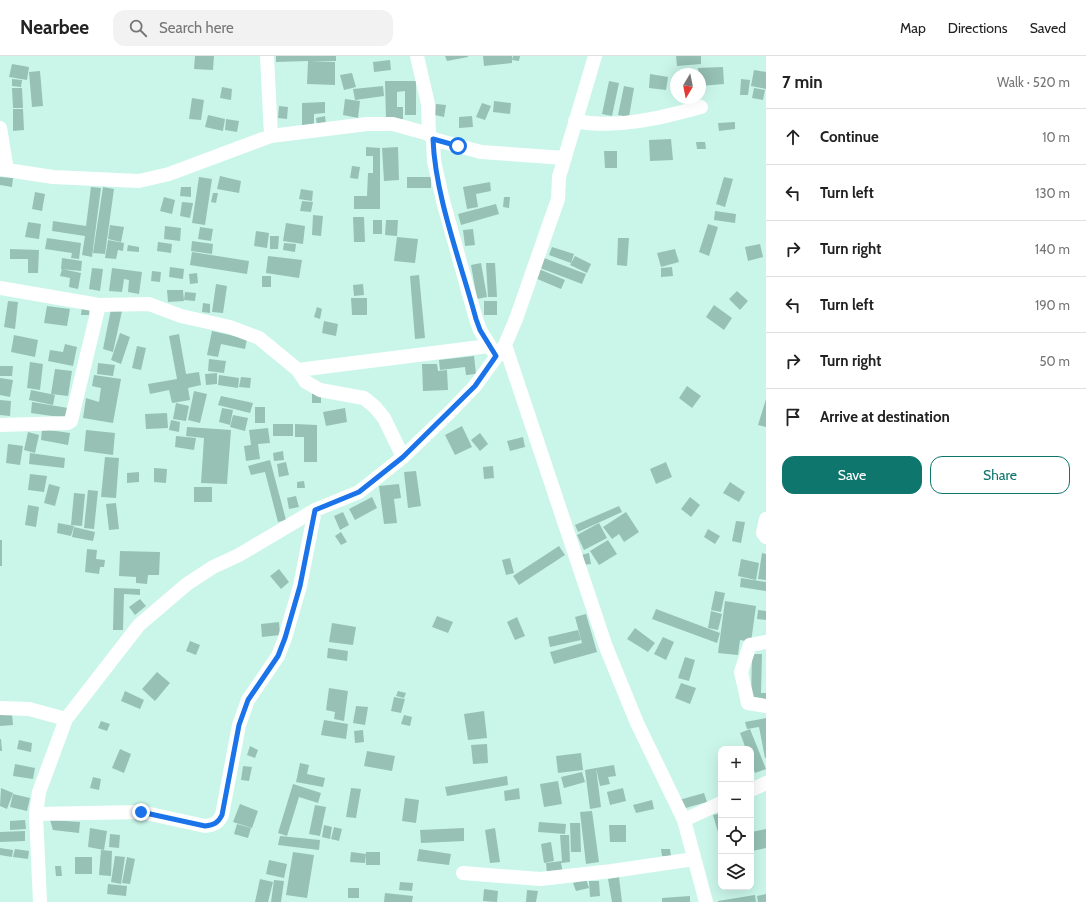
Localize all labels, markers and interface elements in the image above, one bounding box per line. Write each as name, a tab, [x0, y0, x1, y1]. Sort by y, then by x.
search box	[113, 10, 393, 46]
text: Nearbee	[20, 16, 89, 39]
icon: search	[127, 17, 149, 39]
text: Search here	[159, 19, 234, 37]
text: Map	[900, 19, 926, 37]
text: Directions	[948, 19, 1008, 37]
text: Saved	[1030, 19, 1066, 37]
north arrow	[670, 68, 706, 104]
text: 7 min	[782, 72, 823, 92]
text: Walk · 520 m	[997, 74, 1070, 90]
icon: ahead	[782, 126, 804, 148]
text: Continue	[820, 128, 879, 146]
text: 10 m	[1042, 129, 1070, 145]
route start	[449, 137, 467, 155]
icon: left	[782, 182, 804, 204]
text: Turn left	[820, 184, 874, 202]
text: 130 m	[1035, 185, 1070, 201]
icon: right	[782, 238, 804, 260]
text: Turn right	[820, 240, 881, 258]
text: 140 m	[1035, 241, 1070, 257]
icon: left	[782, 294, 804, 316]
text: Turn left	[820, 296, 874, 314]
text: 190 m	[1035, 297, 1070, 313]
icon: right	[782, 350, 804, 372]
text: Turn right	[820, 352, 881, 370]
text: 50 m	[1040, 353, 1070, 369]
icon: arrive	[782, 406, 804, 428]
text: Arrive at destination	[820, 408, 950, 426]
button: Save	[782, 456, 922, 494]
button: Share	[930, 456, 1070, 494]
map controls	[718, 746, 754, 890]
button: +	[718, 746, 754, 782]
button: −	[718, 782, 754, 818]
route end	[132, 803, 150, 821]
button: locate	[718, 818, 754, 854]
button: layers	[718, 854, 754, 890]

